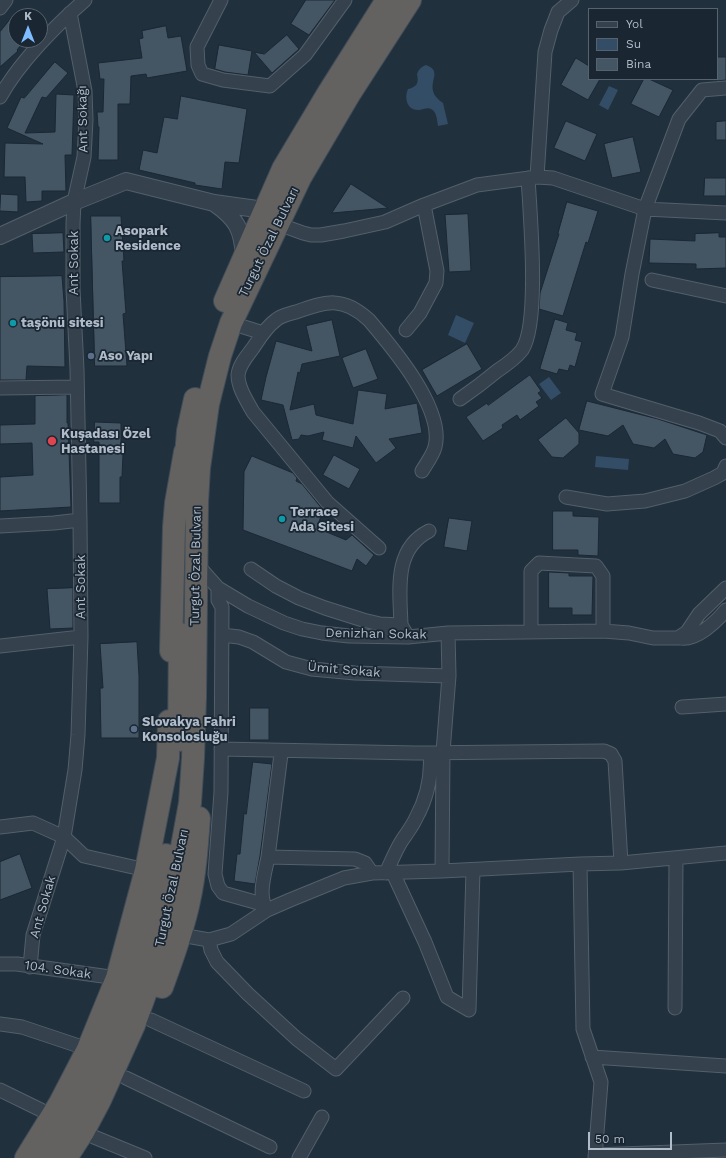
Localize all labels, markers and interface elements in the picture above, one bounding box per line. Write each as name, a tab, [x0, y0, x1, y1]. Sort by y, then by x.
north arrow	[8, 8, 48, 48]
legend	[588, 8, 718, 80]
text: K	[24, 10, 32, 23]
text: Yol	[626, 17, 643, 31]
text: Su	[626, 37, 641, 51]
text: Bina	[626, 57, 651, 71]
street label: Ant Sokağı	[75, 85, 91, 153]
street label: Turgut Özal Bulvarı	[236, 185, 302, 299]
place label: Asopark Residence	[115, 223, 181, 254]
street label: Ant Sokak	[66, 231, 82, 295]
marker: Asopark Residence	[102, 233, 112, 243]
place label: taşönü sitesi	[21, 315, 103, 331]
marker: taşönü sitesi	[8, 318, 18, 328]
place label: Aso Yapı	[99, 348, 153, 364]
marker: Aso Yapı	[86, 351, 96, 361]
place label: Kuşadası Özel Hastanesi	[61, 426, 150, 457]
marker: Kuşadası Özel Hastanesi	[46, 435, 58, 447]
place label: Terrace Ada Sitesi	[290, 504, 354, 535]
street label: Turgut Özal Bulvarı	[187, 506, 205, 626]
marker: Terrace Ada Sitesi	[277, 514, 287, 524]
street label: Ant Sokak	[73, 555, 89, 619]
street label: Denizhan Sokak	[325, 625, 427, 643]
street label: Ümit Sokak	[307, 659, 381, 681]
place label: Slovakya Fahri Konsolosluğu	[142, 714, 236, 745]
marker: Slovakya Fahri Konsolosluğu	[129, 724, 139, 734]
street label: Turgut Özal Bulvarı	[152, 828, 192, 948]
street label: Ant Sokak	[27, 874, 59, 940]
street label: 104. Sokak	[24, 958, 92, 982]
scale bar	[590, 1124, 674, 1150]
text: 50 m	[595, 1132, 625, 1146]

